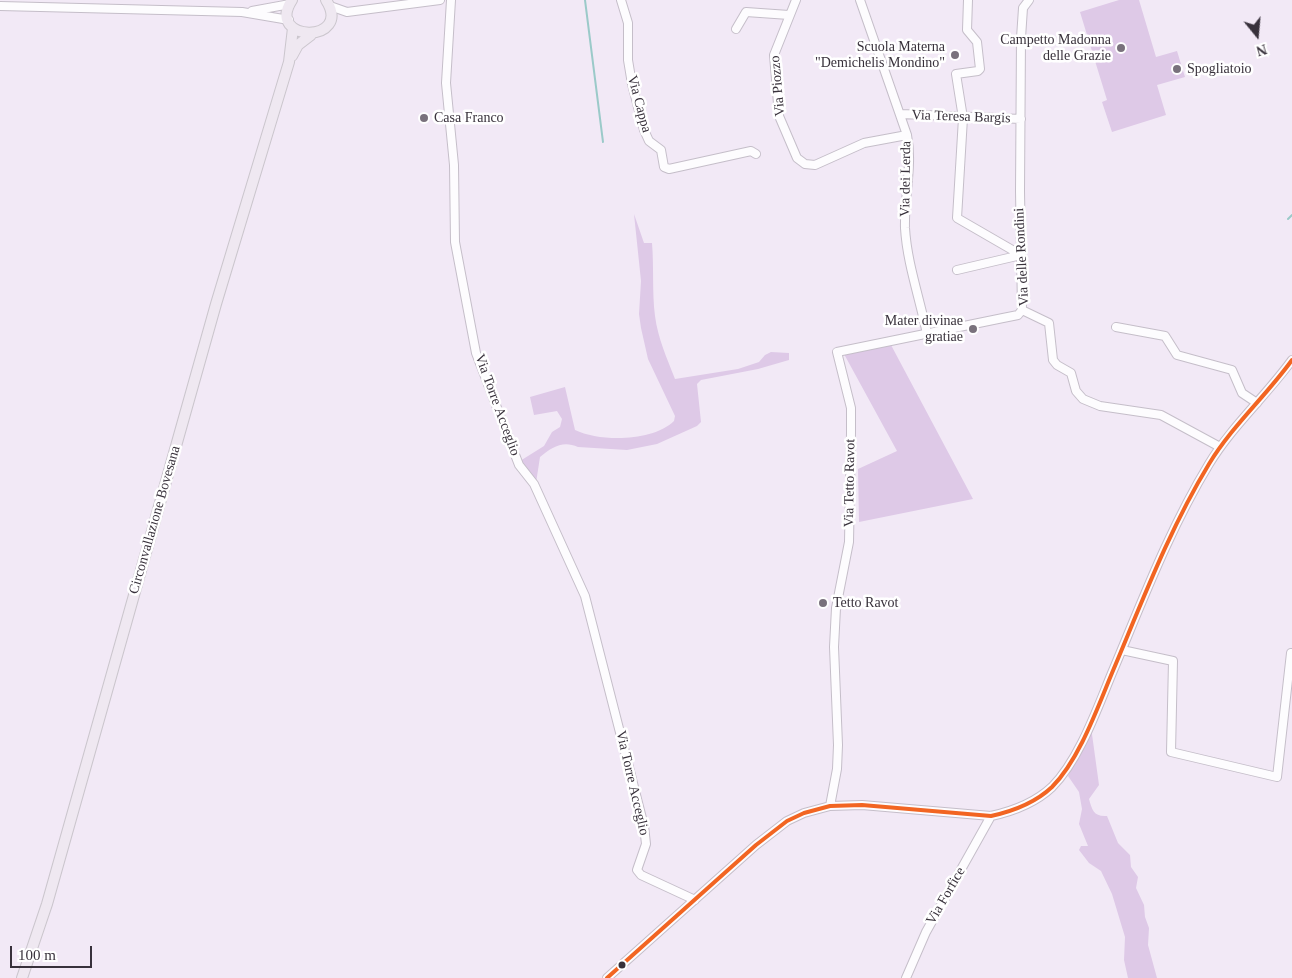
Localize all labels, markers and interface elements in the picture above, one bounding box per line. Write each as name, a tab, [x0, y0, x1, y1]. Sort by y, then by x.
north arrow	[1232, 10, 1282, 60]
place label: Campetto Madonna delle Grazie	[1000, 32, 1111, 64]
place label: Scuola Materna "Demichelis Mondino"	[815, 39, 945, 72]
text: N	[1254, 41, 1269, 58]
marker: Campetto Madonna delle Grazie	[1115, 42, 1127, 54]
marker: Scuola Materna "Demichelis Mondino"	[949, 49, 961, 61]
street label: Via Piozzo	[767, 55, 789, 117]
place label: Spogliatoio	[1187, 61, 1252, 77]
marker: Spogliatoio	[1171, 63, 1183, 75]
street label: Via Cappa	[623, 74, 655, 134]
street label: Via Teresa Bargis	[911, 107, 1011, 127]
place label: Casa Franco	[434, 110, 504, 126]
marker: Casa Franco	[418, 112, 430, 124]
street label: Via dei Lerda	[897, 141, 915, 217]
street label: Via delle Rondini	[1011, 207, 1033, 307]
place label: Mater divinae gratiae	[885, 313, 963, 346]
marker: Mater divinae gratiae	[967, 323, 979, 335]
street label: Via Torre Acceglio	[471, 352, 523, 458]
street label: Via Tetto Ravot	[841, 439, 859, 527]
street label: Circonvallazione Bovesana	[126, 444, 184, 596]
place label: Tetto Ravot	[833, 595, 899, 611]
marker: Tetto Ravot	[817, 597, 829, 609]
street label: Via Torre Acceglio	[612, 729, 652, 837]
street label: Via Forfice	[923, 864, 969, 928]
scale bar	[12, 936, 95, 968]
text: 100 m	[18, 947, 56, 963]
unlabelled marker	[617, 960, 627, 970]

